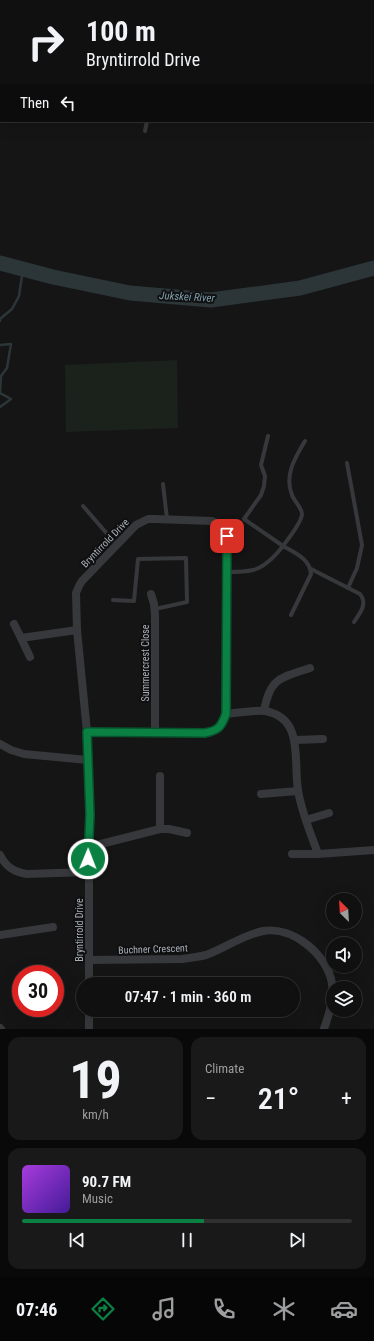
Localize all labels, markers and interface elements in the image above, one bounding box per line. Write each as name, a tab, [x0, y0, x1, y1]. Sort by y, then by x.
text: 100 m	[86, 15, 156, 48]
icon: right	[20, 16, 72, 68]
text: Bryntirrold Drive	[86, 49, 200, 70]
icon: left	[57, 92, 79, 114]
text: Then	[20, 94, 49, 112]
water label: Jukskei River	[159, 289, 216, 305]
street label: Bryntirrold Drive	[79, 516, 131, 570]
pin	[210, 519, 244, 553]
icon: arrive	[216, 525, 238, 547]
street label: Summercrest Close	[140, 624, 151, 702]
position arrow	[67, 838, 109, 880]
north arrow	[326, 893, 362, 929]
map controls	[326, 893, 362, 1017]
street label: Bryntirrold Drive	[74, 898, 85, 962]
button: sound	[326, 937, 362, 973]
street label: Buchner Crescent	[118, 942, 188, 956]
speed limit sign: 30	[12, 965, 64, 1017]
button: layers	[326, 981, 362, 1017]
text: 07:47 · 1 min · 360 m	[125, 988, 251, 1006]
text: 19	[69, 1050, 122, 1111]
text: Climate	[205, 1061, 244, 1076]
text: 21°	[258, 1081, 299, 1116]
text: −	[205, 1086, 216, 1111]
text: +	[341, 1086, 352, 1111]
text: km/h	[82, 1107, 109, 1122]
text: 90.7 FM	[82, 1173, 131, 1191]
text: Music	[82, 1191, 113, 1206]
icon: previous	[66, 1229, 88, 1251]
icon: pause	[176, 1229, 198, 1251]
icon: next	[286, 1229, 308, 1251]
icon: directions	[89, 1295, 117, 1323]
icon: music	[150, 1295, 178, 1323]
icon: phone	[210, 1295, 238, 1323]
icon: climate	[270, 1295, 298, 1323]
icon: car	[330, 1295, 358, 1323]
text: 07:46	[16, 1299, 57, 1320]

